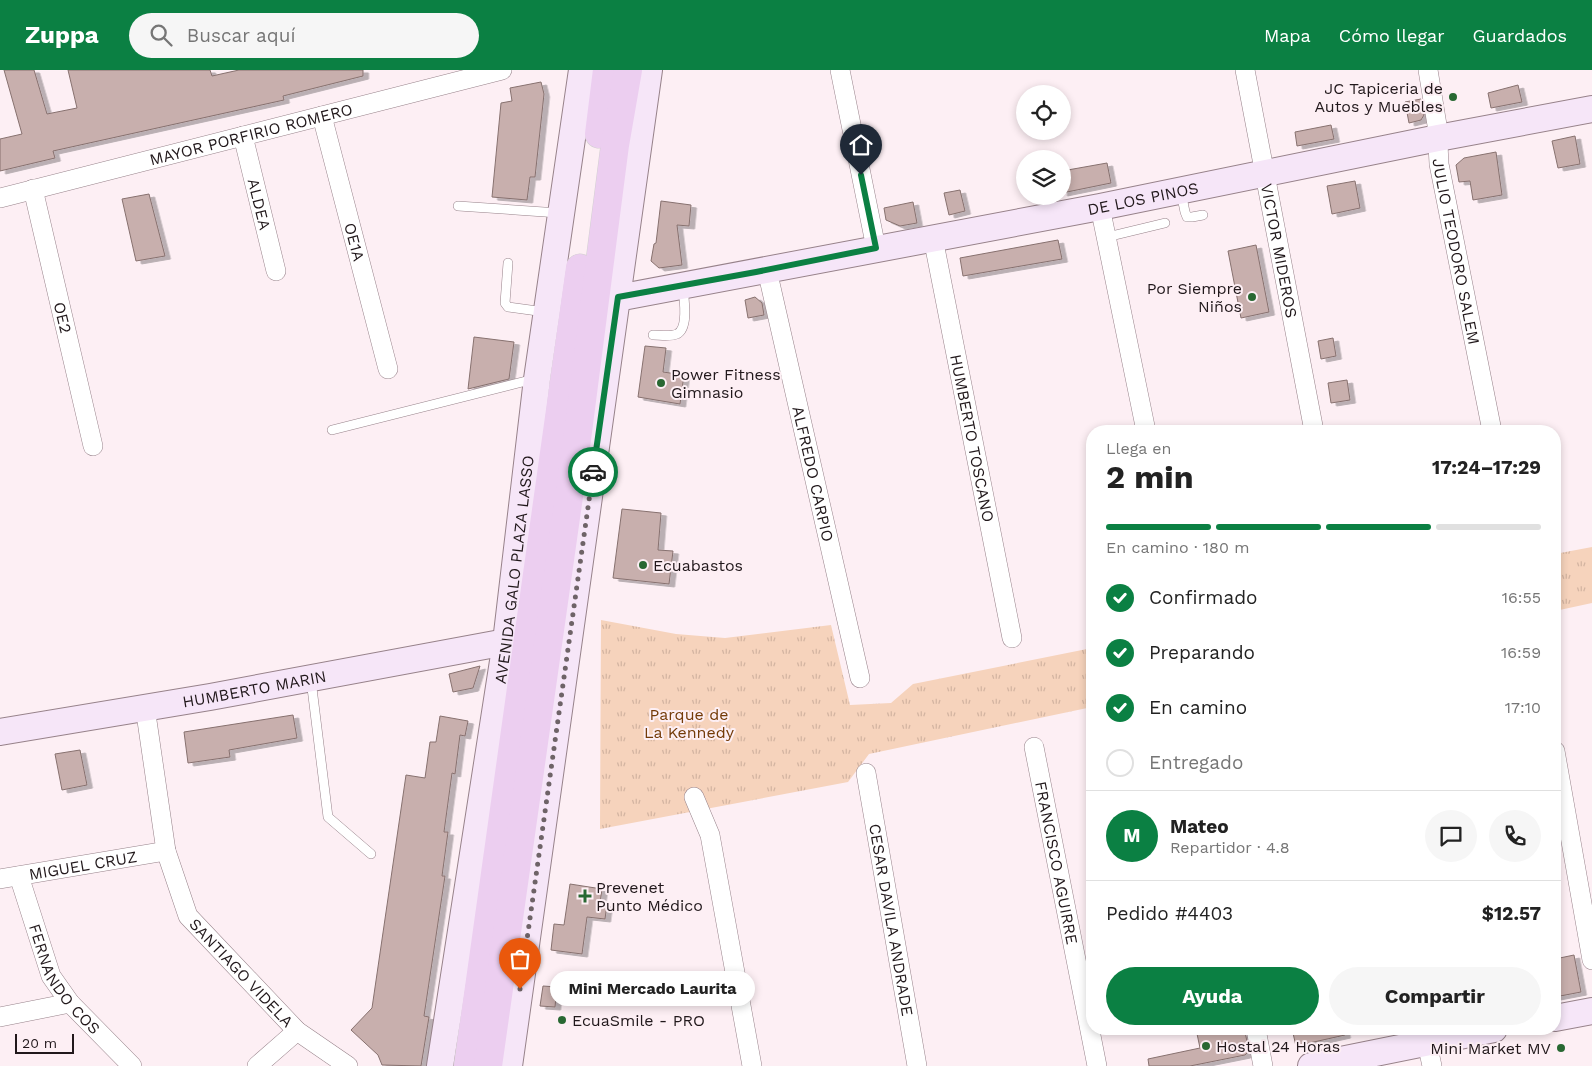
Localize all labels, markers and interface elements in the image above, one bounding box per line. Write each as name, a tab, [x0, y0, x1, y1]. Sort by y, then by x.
search box	[129, 13, 479, 58]
text: Zuppa	[25, 21, 99, 49]
icon: search	[147, 21, 175, 49]
text: Buscar aquí	[187, 24, 296, 47]
text: Mapa	[1264, 25, 1311, 46]
text: Cómo llegar	[1339, 25, 1445, 46]
text: Guardados	[1473, 25, 1567, 46]
place label: JC Tapiceria de Autos y Muebles	[1314, 79, 1443, 116]
map controls	[1016, 85, 1071, 205]
button: locate	[1016, 85, 1071, 140]
marker: JC Tapiceria de Autos y Muebles	[1447, 91, 1459, 103]
street label: MAYOR PORFIRIO ROMERO	[147, 99, 354, 169]
pin	[840, 124, 882, 175]
icon: home	[847, 131, 875, 159]
button: layers	[1016, 150, 1071, 205]
street label: JULIO TEODORO SALEM	[1429, 158, 1484, 346]
street label: ALDEA	[244, 176, 275, 232]
street label: DE LOS PINOS	[1086, 178, 1200, 219]
street label: VICTOR MIDEROS	[1257, 182, 1302, 320]
street label: OE1A	[341, 221, 369, 263]
place label: Por Siempre Niños	[1147, 279, 1242, 316]
marker: Por Siempre Niños	[1246, 291, 1258, 303]
street label: OE2	[50, 300, 76, 335]
street label: HUMBERTO TOSCANO	[947, 352, 998, 524]
place label: Power Fitness Gimnasio	[671, 365, 781, 402]
marker: Power Fitness Gimnasio	[655, 377, 667, 389]
street label: ALFREDO CARPIO	[789, 404, 838, 543]
text: Llega en	[1106, 439, 1172, 458]
courier	[568, 447, 618, 497]
street label: AVENIDA GALO PLAZA LASSO	[490, 454, 537, 685]
text: 17:24–17:29	[1432, 456, 1541, 479]
icon: car	[579, 458, 607, 486]
text: 2 min	[1106, 458, 1194, 496]
text: En camino · 180 m	[1106, 538, 1250, 557]
place label: Ecuabastos	[653, 556, 743, 575]
marker: Ecuabastos	[637, 559, 649, 571]
icon: check	[1106, 584, 1134, 612]
text: Confirmado	[1149, 586, 1258, 609]
text: 16:55	[1502, 588, 1541, 607]
icon: check	[1106, 639, 1134, 667]
text: Preparando	[1149, 641, 1255, 664]
text: 16:59	[1501, 643, 1541, 662]
street label: HUMBERTO MARIN	[181, 666, 328, 711]
icon: check	[1106, 694, 1134, 722]
text: En camino	[1149, 696, 1247, 719]
text: 17:10	[1505, 698, 1541, 717]
park label: Parque de La Kennedy	[644, 705, 735, 742]
text: Entregado	[1149, 751, 1243, 774]
street label: FRANCISCO AGUIRRE	[1031, 780, 1082, 946]
button: chat	[1425, 810, 1477, 862]
button: phone	[1489, 810, 1541, 862]
text: Mateo	[1170, 815, 1229, 838]
street label: CESAR DAVILA ANDRADE	[865, 822, 918, 1018]
text: M	[1123, 824, 1141, 847]
text: Repartidor · 4.8	[1170, 838, 1290, 857]
street label: MIGUEL CRUZ	[27, 847, 138, 883]
place label: Prevenet Punto Médico	[596, 878, 703, 915]
marker: Prevenet Punto Médico	[578, 889, 592, 903]
text: Pedido #4403	[1106, 902, 1233, 925]
text: $12.57	[1482, 902, 1541, 925]
street label: SANTIAGO VIDELA	[186, 914, 298, 1031]
street label: FERNANDO COS	[25, 921, 104, 1038]
pin	[499, 938, 541, 989]
icon: bag	[506, 945, 534, 973]
button: Ayuda	[1106, 967, 1319, 1025]
button: Compartir	[1329, 967, 1541, 1025]
callout: Mini Mercado Laurita	[550, 972, 755, 1006]
text: Mini Mercado Laurita	[568, 979, 737, 998]
place label: EcuaSmile - PRO	[572, 1011, 705, 1030]
marker: EcuaSmile - PRO	[556, 1014, 568, 1026]
scale bar	[15, 1031, 74, 1054]
text: 20 m	[22, 1035, 57, 1051]
place label: Hostal 24 Horas	[1216, 1037, 1340, 1056]
place label: Mini Market MV	[1430, 1039, 1551, 1058]
marker: Hostal 24 Horas	[1200, 1040, 1212, 1052]
marker: Mini Market MV	[1555, 1042, 1567, 1054]

